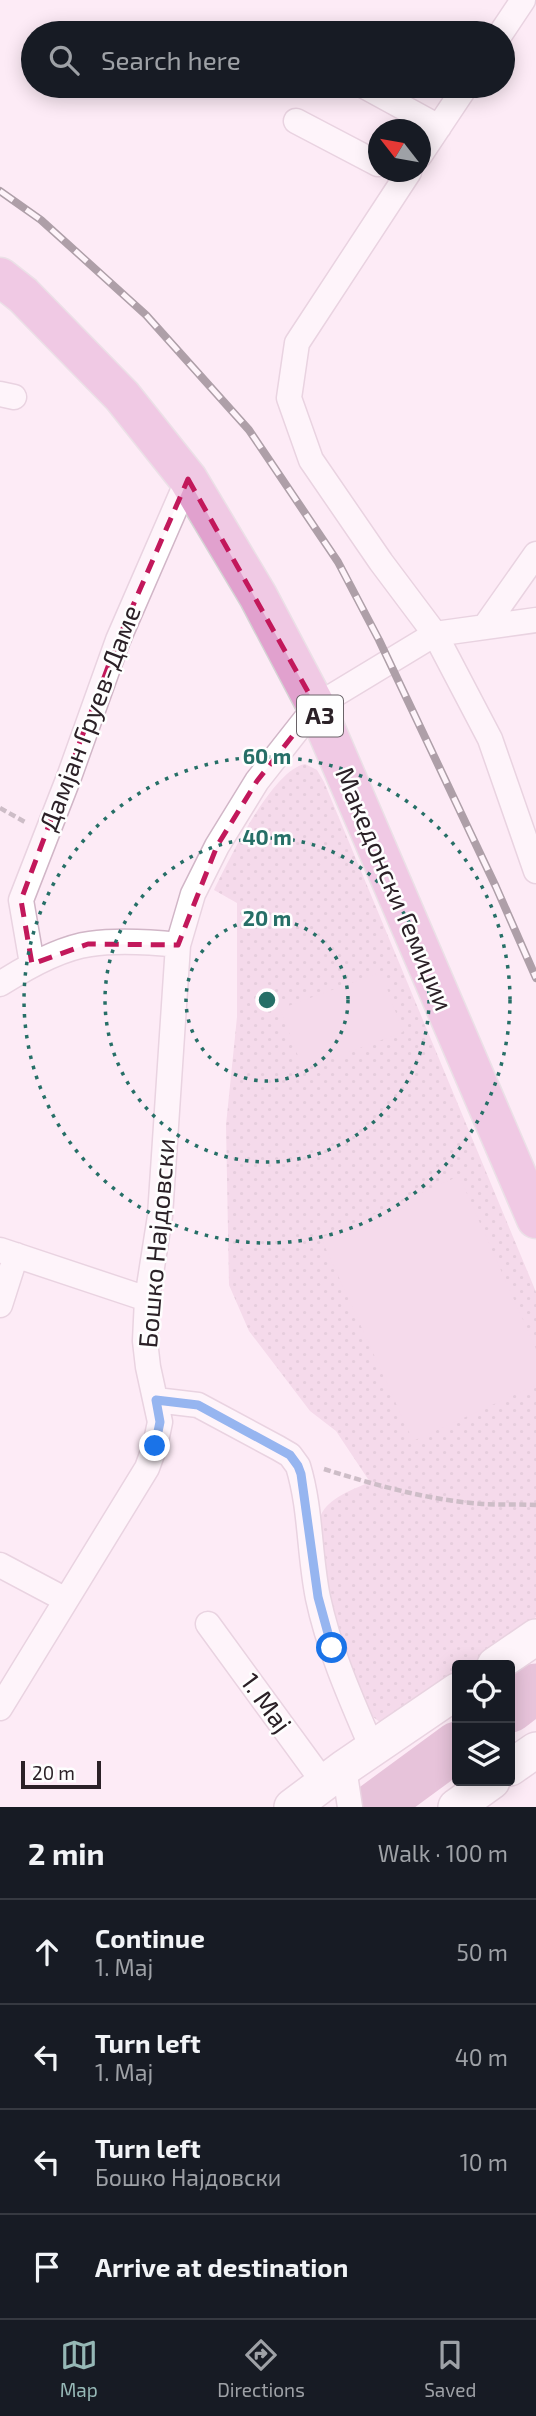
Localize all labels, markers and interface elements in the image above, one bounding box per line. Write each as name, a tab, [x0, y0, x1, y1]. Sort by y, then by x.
search box	[21, 21, 515, 98]
icon: search	[45, 41, 83, 79]
text: Search here	[101, 44, 241, 75]
north arrow	[368, 119, 431, 182]
street label: Дамјан Груев-Даме	[31, 600, 147, 835]
road number: A3	[297, 696, 343, 736]
text: 60 m	[243, 743, 291, 768]
street label: Македонски Гемиџии	[330, 762, 461, 1015]
text: 40 m	[242, 824, 292, 849]
text: 20 m	[243, 905, 291, 930]
centre of rings	[255, 988, 279, 1012]
street label: Бошко Најдовски	[131, 1137, 180, 1349]
route end	[139, 1430, 170, 1461]
route start	[316, 1632, 347, 1663]
map controls	[452, 1660, 515, 1786]
button: locate	[452, 1660, 515, 1723]
street label: 1. Мај	[235, 1666, 299, 1738]
button: layers	[452, 1723, 515, 1786]
scale bar	[21, 1758, 102, 1790]
text: 20 m	[32, 1761, 75, 1784]
text: 2 min	[28, 1835, 105, 1871]
text: Walk · 100 m	[378, 1839, 508, 1867]
text: Continue	[95, 1922, 205, 1953]
icon: ahead	[28, 1933, 66, 1971]
text: 50 m	[457, 1938, 508, 1966]
text: 1. Мај	[95, 1953, 153, 1981]
text: Turn left	[95, 2027, 201, 2058]
icon: left	[28, 2038, 66, 2076]
text: 40 m	[455, 2043, 508, 2071]
text: 1. Мај	[95, 2058, 153, 2086]
text: Turn left	[95, 2132, 201, 2163]
icon: left	[28, 2143, 66, 2181]
text: 10 m	[460, 2148, 508, 2176]
text: Бошко Најдовски	[95, 2163, 281, 2191]
icon: arrive	[28, 2248, 66, 2286]
text: Arrive at destination	[95, 2251, 348, 2282]
tab: Map	[60, 2336, 98, 2401]
tab: Directions	[217, 2336, 305, 2401]
tab: Saved	[424, 2336, 476, 2401]

